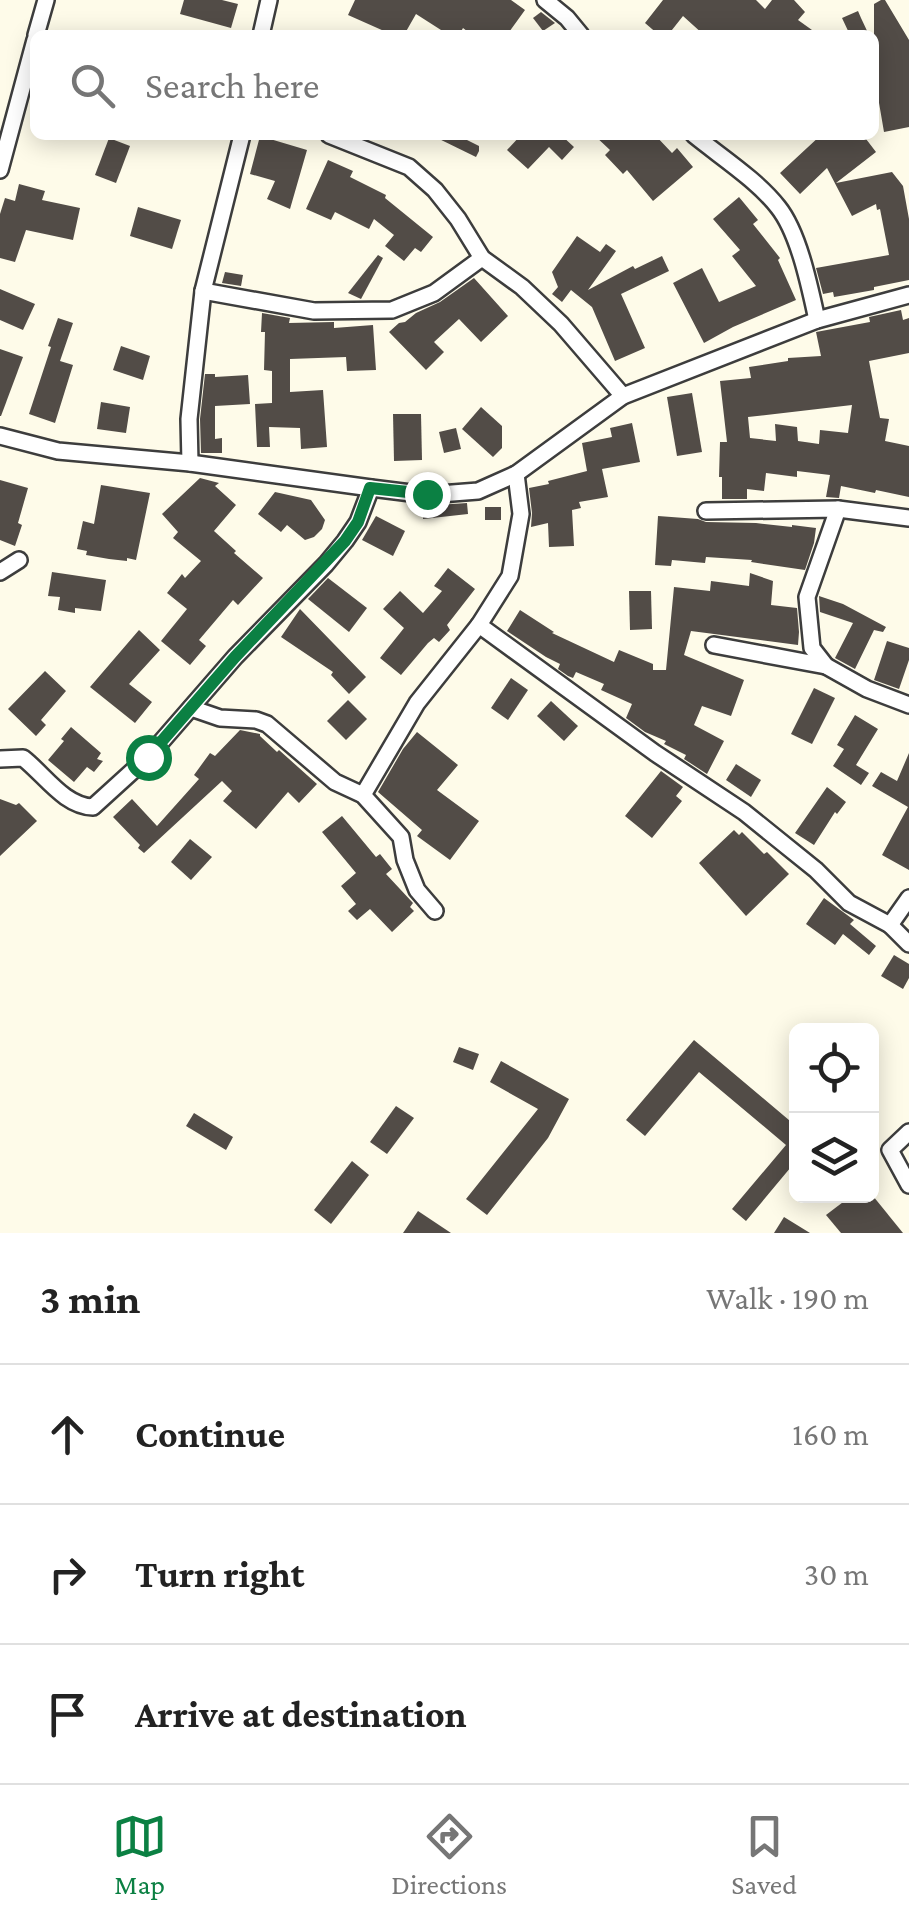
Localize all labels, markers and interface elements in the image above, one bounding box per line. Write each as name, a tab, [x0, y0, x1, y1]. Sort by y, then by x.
search box	[30, 30, 879, 140]
icon: search	[65, 58, 120, 113]
text: Search here	[145, 64, 319, 106]
route end	[405, 472, 451, 518]
route start	[126, 735, 172, 781]
map controls	[789, 1023, 879, 1203]
button: locate	[789, 1023, 879, 1113]
button: layers	[789, 1113, 879, 1203]
text: 3 min	[40, 1275, 140, 1322]
text: Walk · 190 m	[706, 1280, 869, 1316]
icon: ahead	[40, 1407, 95, 1462]
text: Continue	[135, 1413, 285, 1455]
text: 160 m	[792, 1416, 869, 1452]
icon: right	[40, 1547, 95, 1602]
text: Turn right	[135, 1553, 304, 1595]
text: 30 m	[804, 1556, 869, 1592]
icon: arrive	[40, 1687, 95, 1742]
text: Arrive at destination	[135, 1693, 467, 1735]
tab: Map	[112, 1809, 167, 1900]
tab: Directions	[391, 1809, 507, 1900]
tab: Saved	[731, 1809, 797, 1900]

